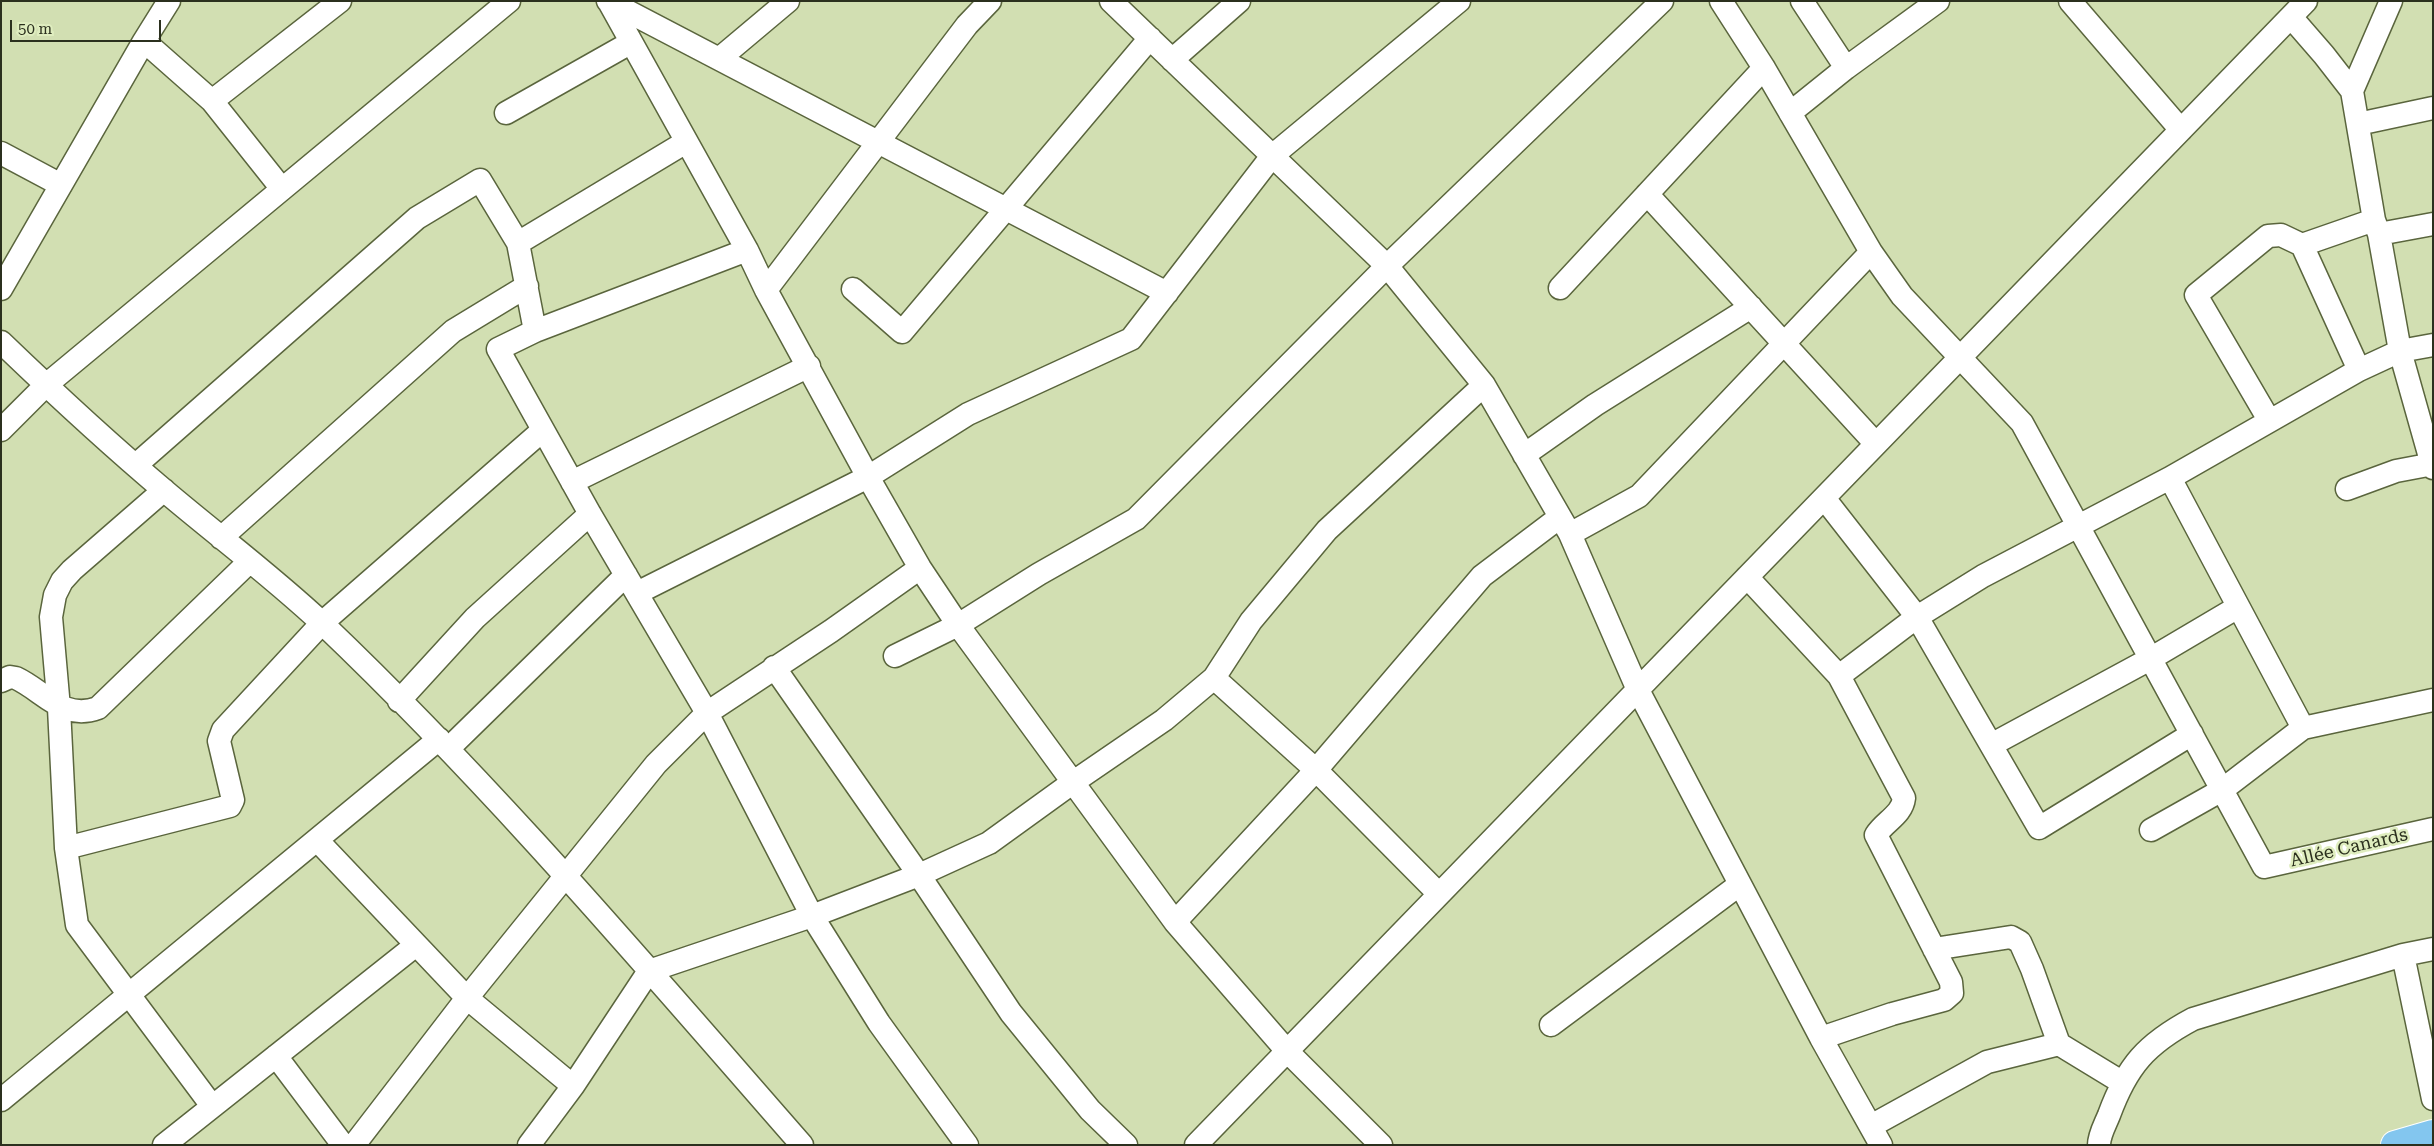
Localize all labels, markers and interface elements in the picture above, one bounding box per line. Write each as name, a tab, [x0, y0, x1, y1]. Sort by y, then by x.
scale bar	[12, 10, 164, 42]
text: 50 m	[18, 20, 52, 38]
street label: Allée Canards	[2288, 824, 2410, 872]

